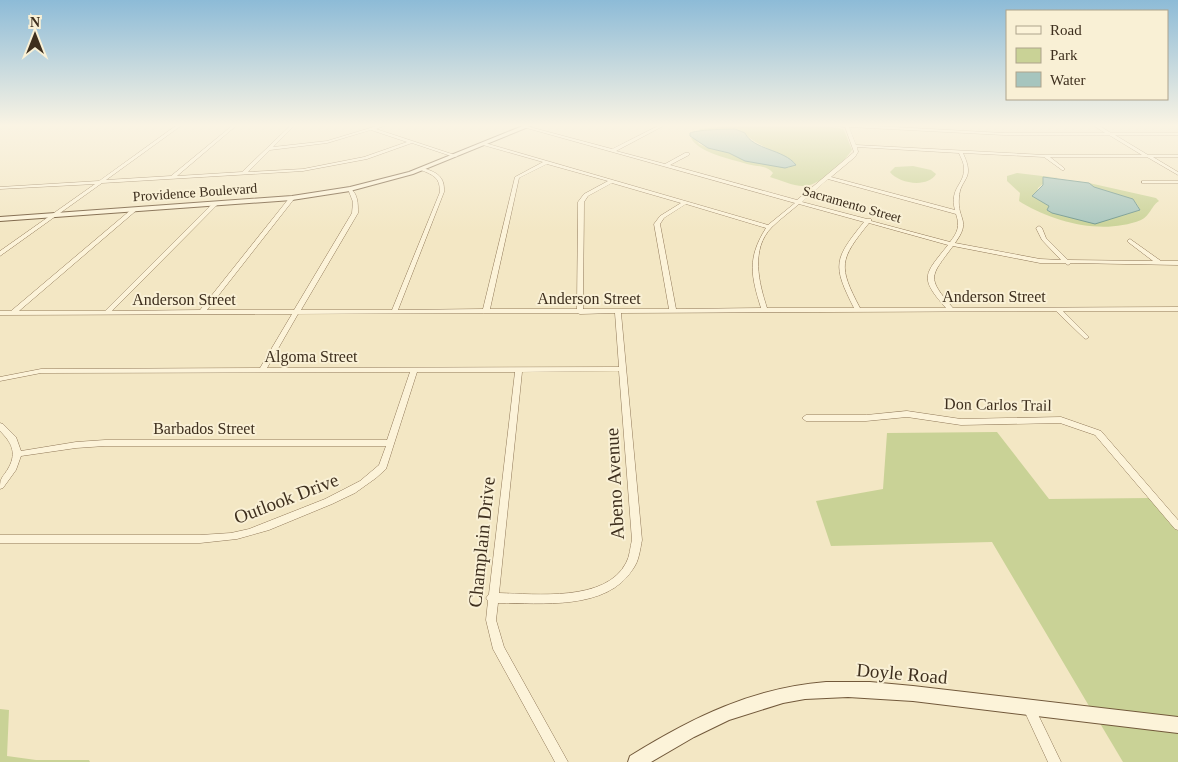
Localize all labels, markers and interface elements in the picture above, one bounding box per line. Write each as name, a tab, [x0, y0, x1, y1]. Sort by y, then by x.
north arrow	[10, 10, 60, 60]
legend	[1006, 10, 1168, 100]
text: N	[30, 15, 40, 30]
text: Road	[1050, 22, 1082, 38]
text: Park	[1050, 47, 1078, 63]
text: Water	[1050, 72, 1085, 88]
street label: Providence Boulevard	[132, 181, 258, 204]
street label: Sacramento Street	[801, 183, 903, 226]
street label: Anderson Street	[942, 288, 1046, 305]
street label: Anderson Street	[537, 290, 641, 307]
street label: Anderson Street	[132, 291, 236, 308]
street label: Algoma Street	[265, 348, 358, 366]
street label: Don Carlos Trail	[944, 395, 1052, 414]
street label: Barbados Street	[153, 420, 255, 437]
street label: Abeno Avenue	[601, 427, 628, 540]
street label: Outlook Drive	[231, 469, 341, 528]
street label: Champlain Drive	[464, 476, 499, 608]
street label: Doyle Road	[856, 659, 949, 688]

